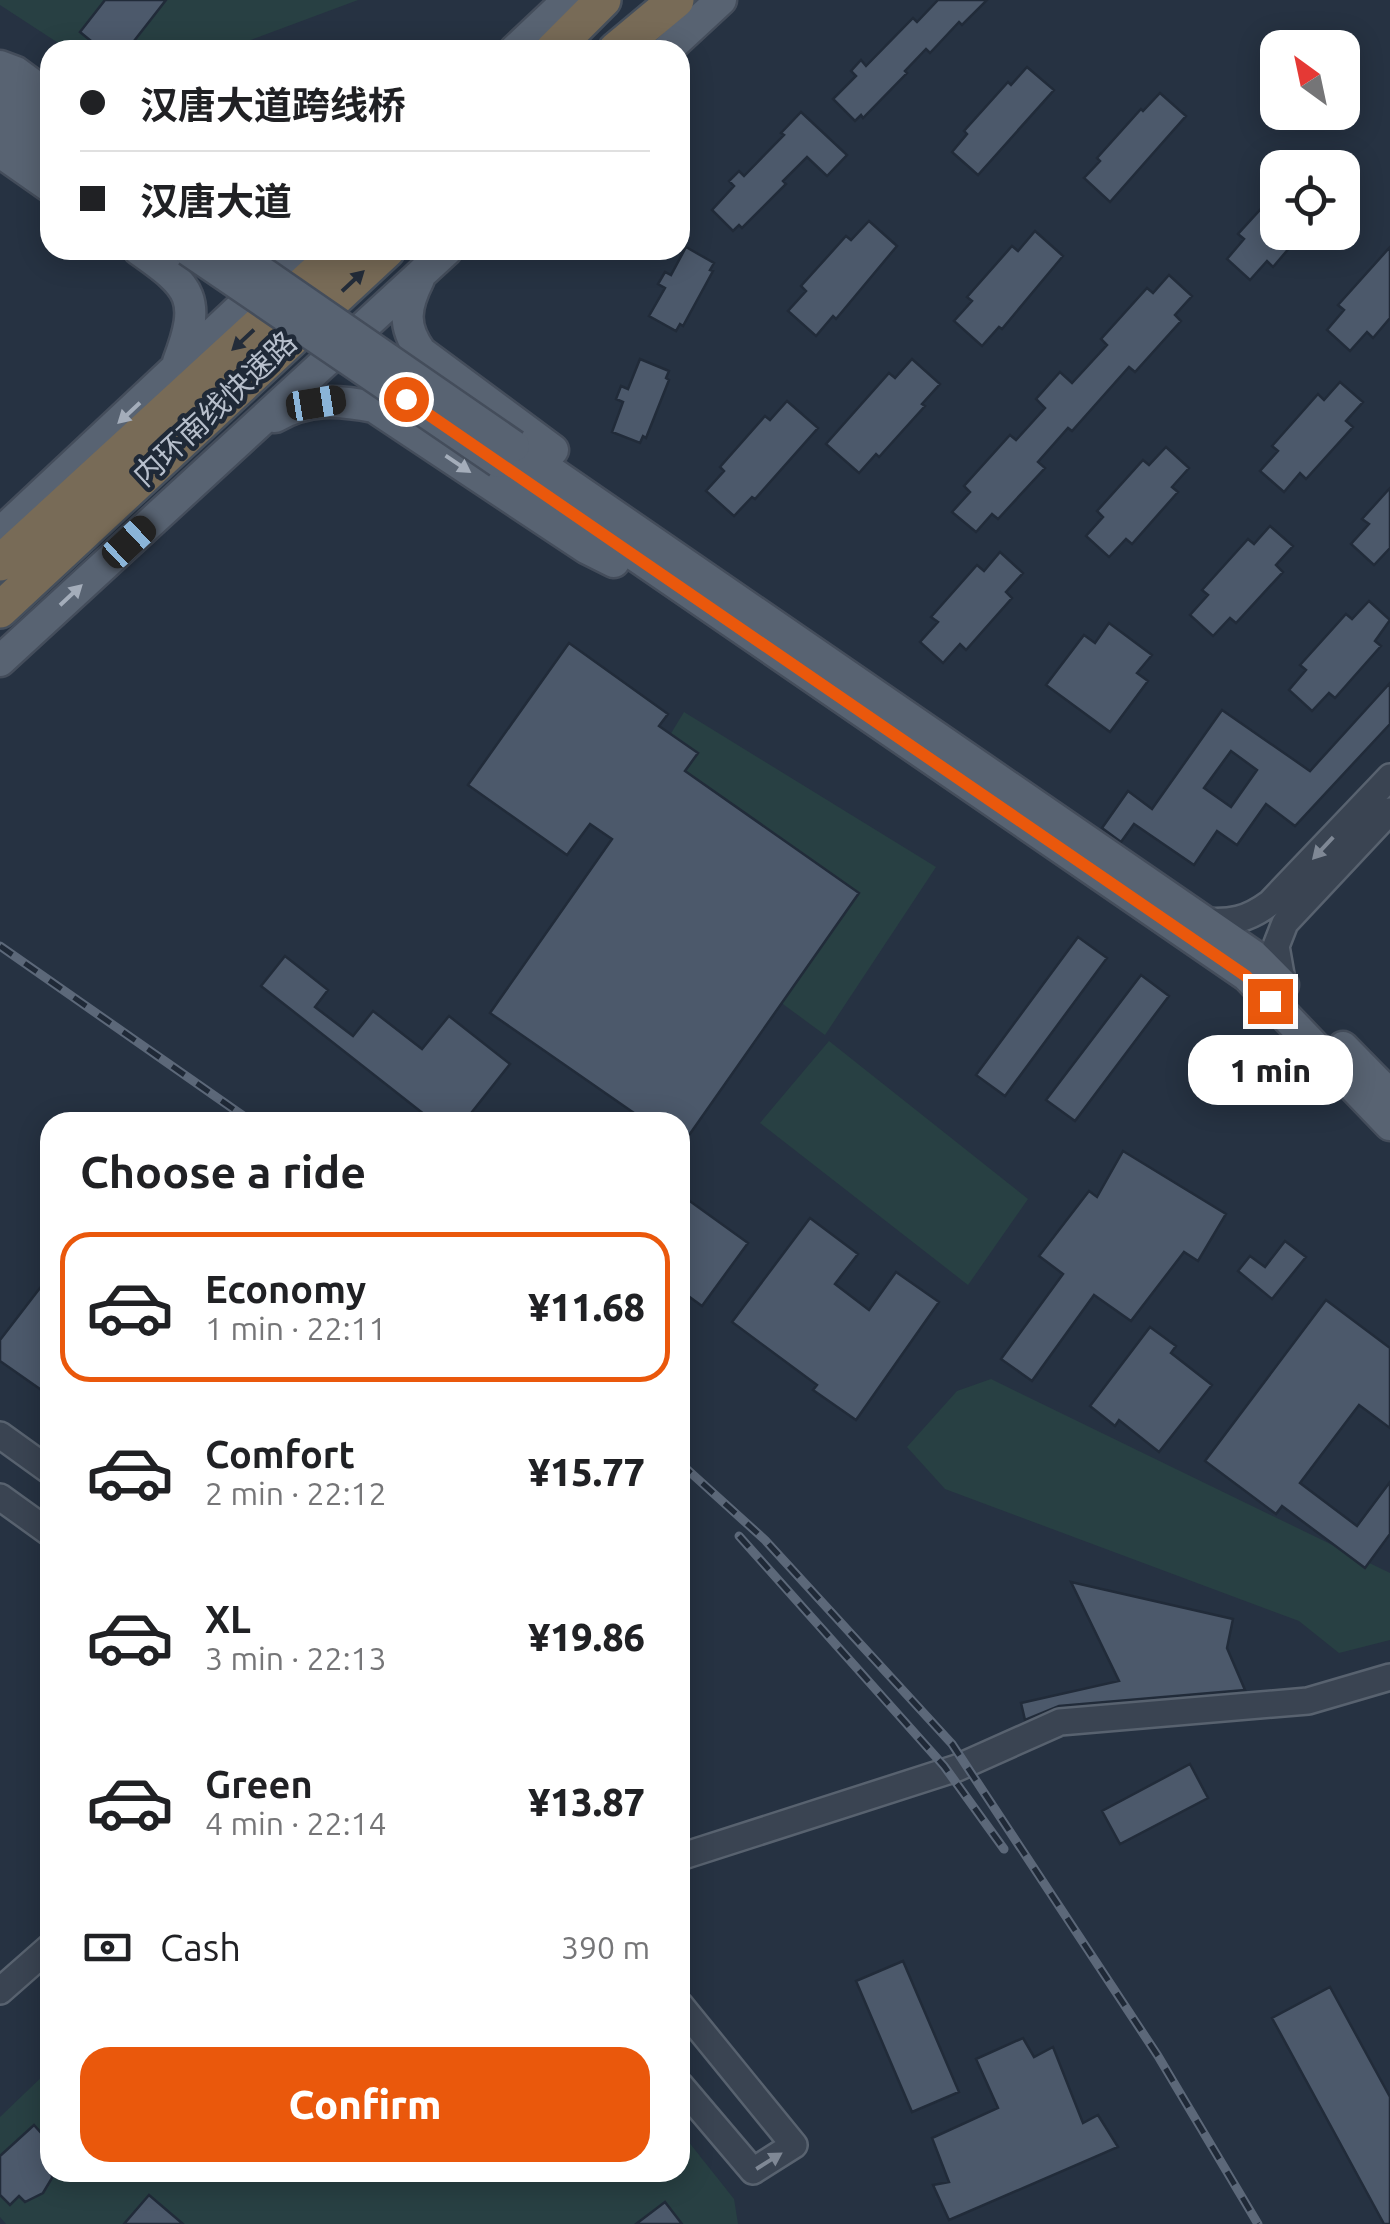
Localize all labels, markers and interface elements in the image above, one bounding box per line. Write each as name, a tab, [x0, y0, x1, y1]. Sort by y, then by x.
north arrow	[1260, 30, 1360, 130]
map controls	[1260, 30, 1360, 250]
text: 汉唐大道跨线桥	[140, 84, 406, 126]
button: locate	[1260, 150, 1360, 250]
text: 汉唐大道	[140, 180, 292, 222]
one-way arrow	[341, 270, 365, 293]
street label: 内环南线快速路	[126, 324, 303, 492]
one-way arrow	[231, 328, 255, 351]
route start	[384, 377, 429, 422]
car	[284, 383, 348, 423]
one-way arrow	[117, 401, 141, 424]
one-way arrow	[445, 454, 472, 472]
car	[97, 511, 161, 573]
one-way arrow	[59, 583, 83, 606]
one-way arrow	[1312, 835, 1335, 859]
route end	[1248, 979, 1293, 1024]
callout: 1 min	[1188, 1036, 1352, 1106]
text: 1 min	[1230, 1052, 1311, 1088]
text: Choose a ride	[80, 1146, 366, 1197]
icon: car	[85, 1262, 175, 1352]
text: Economy	[205, 1268, 366, 1310]
text: ¥11.68	[528, 1286, 645, 1328]
text: 1 min · 22:11	[205, 1310, 387, 1346]
icon: car	[85, 1427, 175, 1517]
text: Comfort	[205, 1433, 355, 1475]
text: ¥15.77	[528, 1451, 645, 1493]
text: 2 min · 22:12	[205, 1475, 387, 1511]
icon: car	[85, 1592, 175, 1682]
text: XL	[205, 1598, 251, 1640]
text: ¥19.86	[528, 1616, 645, 1658]
text: 3 min · 22:13	[205, 1640, 387, 1676]
icon: car	[85, 1757, 175, 1847]
text: Green	[205, 1763, 313, 1805]
text: ¥13.87	[528, 1781, 645, 1823]
text: 4 min · 22:14	[205, 1805, 387, 1841]
icon: cash	[80, 1920, 135, 1975]
text: Cash	[160, 1926, 241, 1968]
text: 390 m	[561, 1929, 650, 1965]
button: Confirm	[80, 2047, 650, 2162]
one-way arrow	[756, 2152, 783, 2170]

